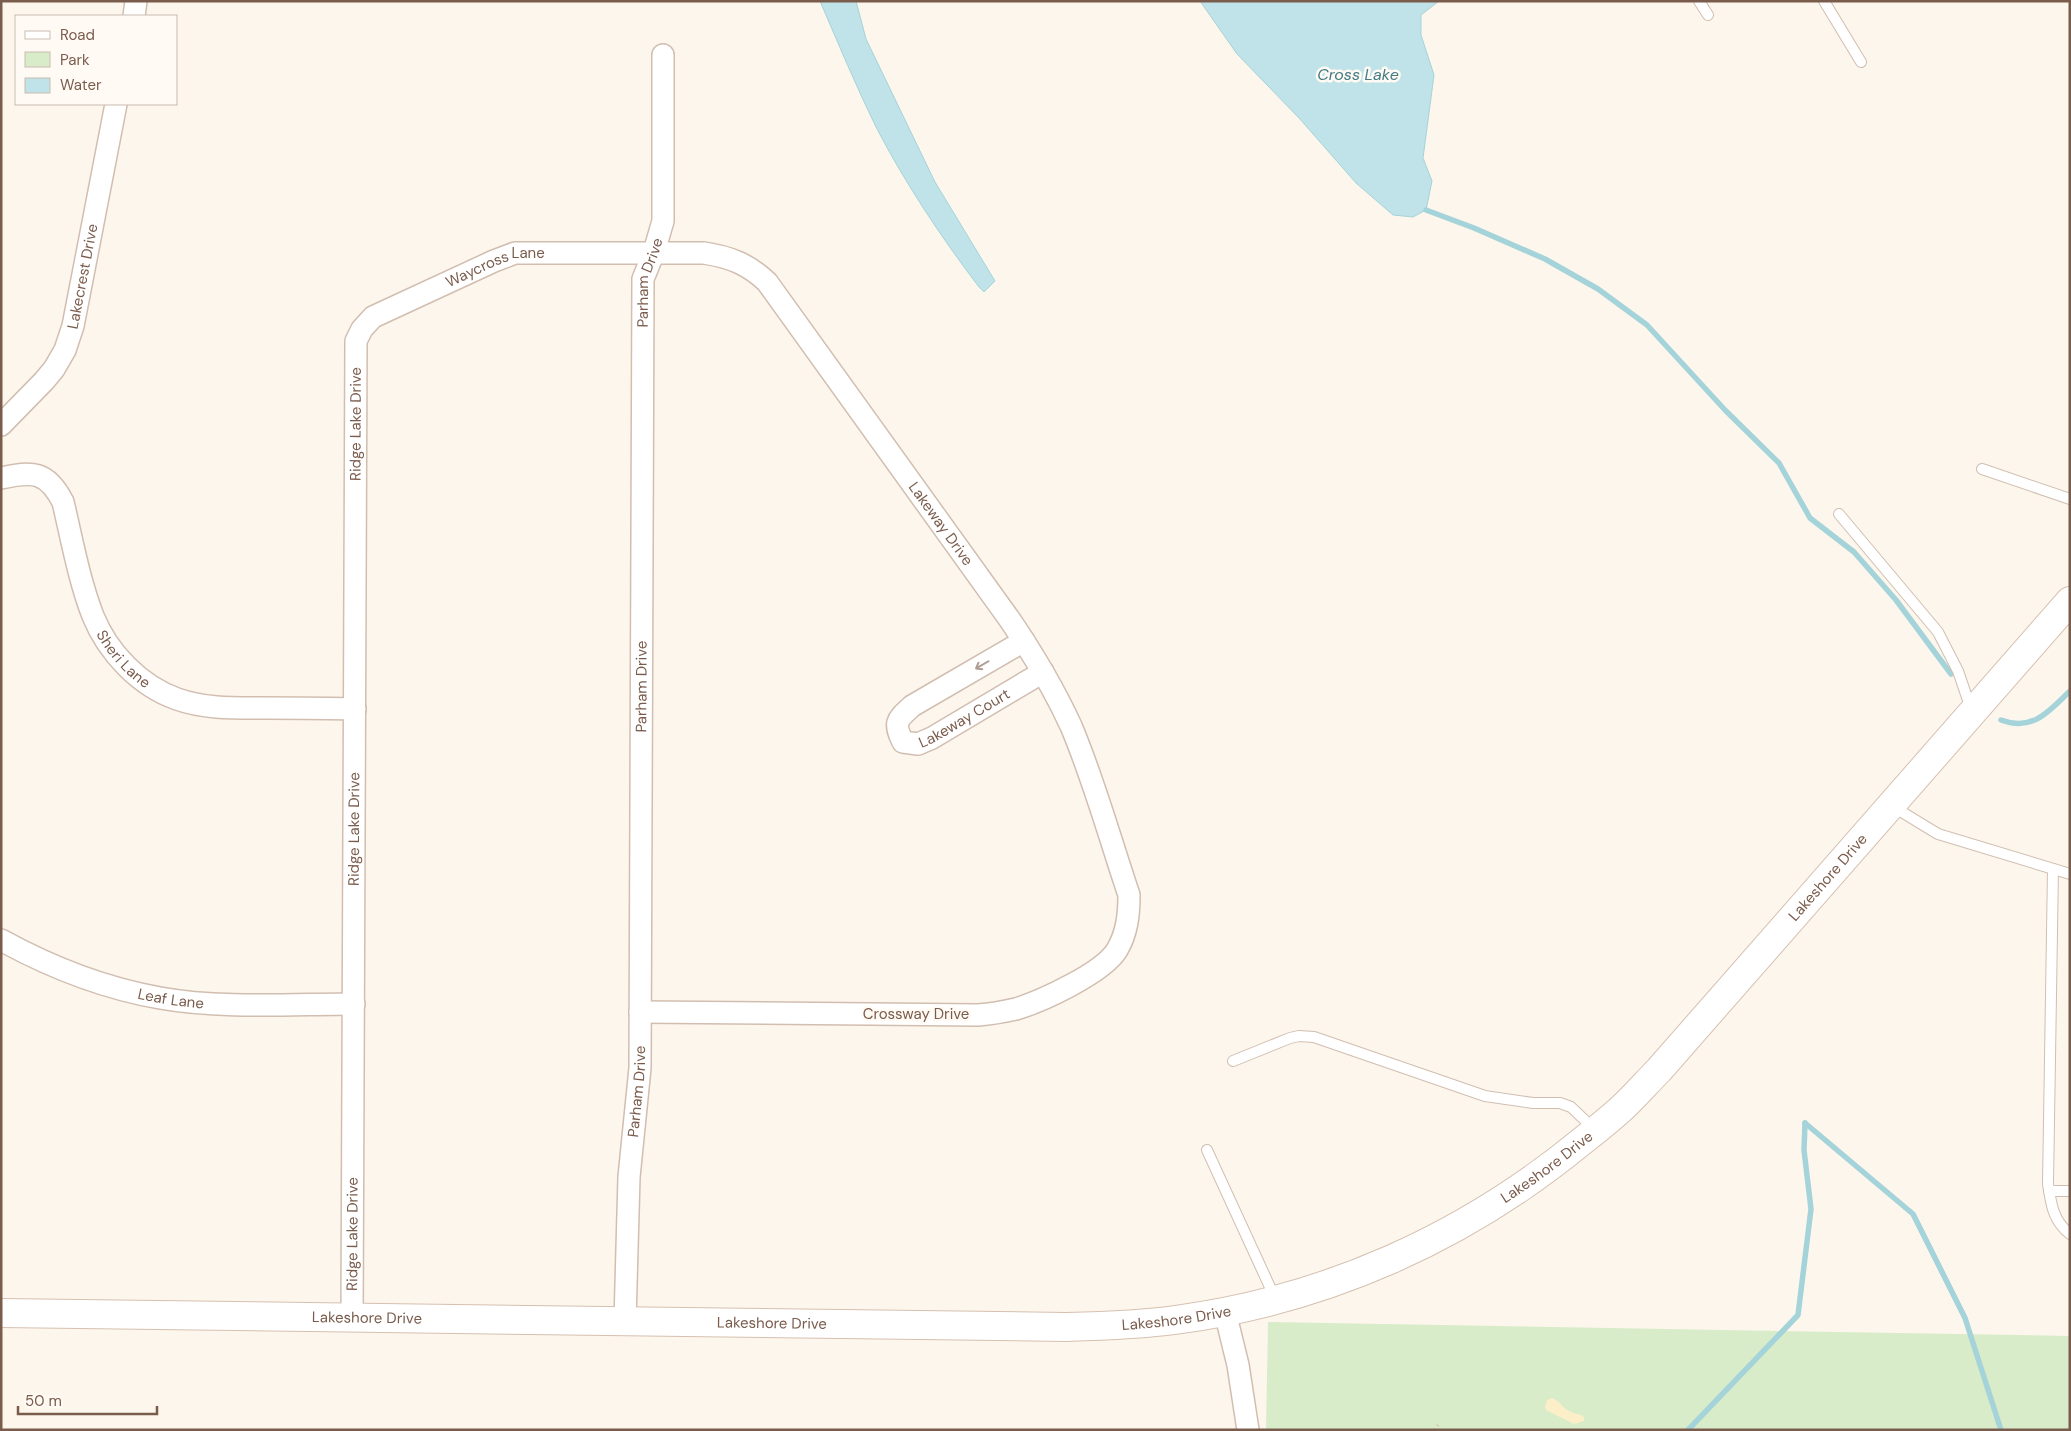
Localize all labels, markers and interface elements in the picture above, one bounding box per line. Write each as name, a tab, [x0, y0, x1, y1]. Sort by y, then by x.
legend	[15, 15, 178, 105]
text: Road	[60, 25, 95, 45]
text: Park	[60, 50, 90, 70]
water label: Cross Lake	[1317, 64, 1399, 85]
text: Water	[60, 75, 102, 95]
street label: Lakecrest Drive	[63, 222, 103, 331]
street label: Parham Drive	[633, 236, 668, 328]
street label: Waycross Lane	[442, 243, 545, 292]
street label: Ridge Lake Drive	[345, 367, 366, 481]
street label: Lakeway Drive	[904, 478, 978, 570]
street label: Sheri Lane	[92, 627, 154, 693]
street label: Parham Drive	[631, 641, 652, 733]
one-way arrow	[976, 661, 990, 671]
street label: Lakeway Court	[916, 684, 1014, 753]
street label: Ridge Lake Drive	[344, 772, 364, 886]
street label: Lakeshore Drive	[1784, 829, 1872, 925]
street label: Leaf Lane	[136, 984, 205, 1013]
street label: Crossway Drive	[863, 1004, 969, 1024]
street label: Parham Drive	[623, 1046, 650, 1138]
street label: Lakeshore Drive	[1497, 1126, 1597, 1208]
street label: Ridge Lake Drive	[342, 1177, 363, 1291]
street label: Lakeshore Drive	[1121, 1301, 1233, 1335]
street label: Lakeshore Drive	[312, 1307, 422, 1329]
street label: Lakeshore Drive	[717, 1312, 827, 1334]
scale bar	[18, 1384, 156, 1416]
text: 50 m	[25, 1391, 62, 1411]

